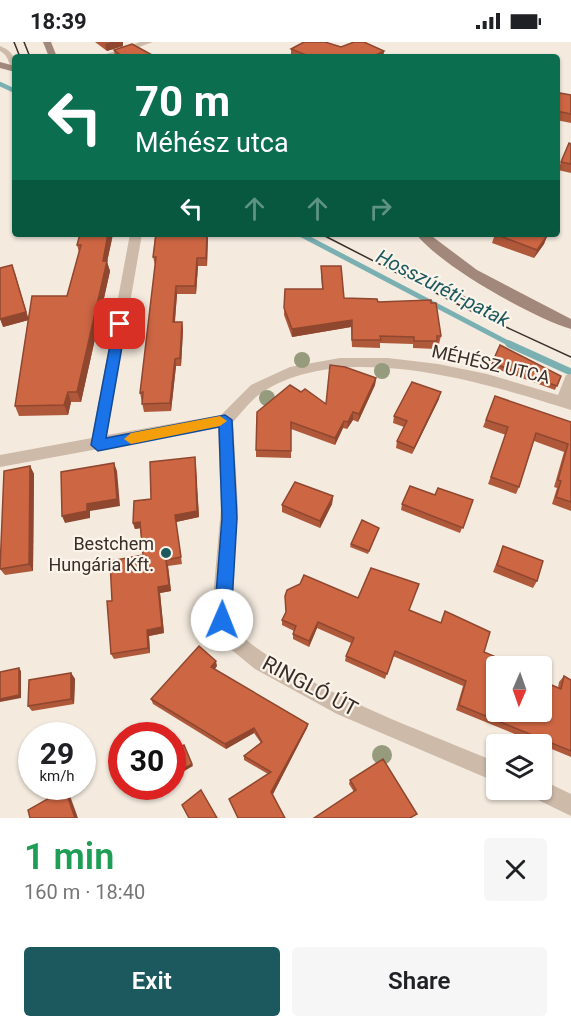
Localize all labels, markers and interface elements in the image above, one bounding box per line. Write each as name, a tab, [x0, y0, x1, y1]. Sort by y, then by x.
text: 18:39	[30, 9, 87, 34]
text: 70 m	[135, 77, 230, 126]
icon: left	[36, 78, 114, 156]
text: Méhész utca	[135, 127, 289, 159]
icon: left	[175, 192, 208, 225]
icon: ahead	[238, 192, 271, 225]
icon: ahead	[301, 192, 334, 225]
icon: right	[364, 192, 397, 225]
water label: Hosszúréti-patak	[372, 244, 515, 332]
pin	[94, 298, 145, 349]
icon: arrive	[103, 307, 136, 340]
street label: MÉHÉSZ UTCA	[430, 340, 552, 388]
place label: Bestchem Hungária Kft.	[48, 533, 154, 575]
marker: Bestchem Hungária Kft.	[159, 546, 173, 560]
position arrow	[190, 588, 254, 652]
street label: RINGLÓ ÚT	[258, 651, 362, 721]
north arrow	[486, 656, 552, 722]
map controls	[486, 656, 552, 800]
speed limit sign: 30	[108, 722, 186, 800]
button: layers	[486, 734, 552, 800]
text: 29	[40, 736, 74, 771]
text: km/h	[39, 767, 75, 785]
text: 1 min	[24, 836, 114, 878]
button: close	[484, 838, 547, 901]
text: 160 m · 18:40	[24, 880, 145, 904]
button: Exit	[24, 947, 280, 1016]
button: Share	[292, 947, 547, 1016]

